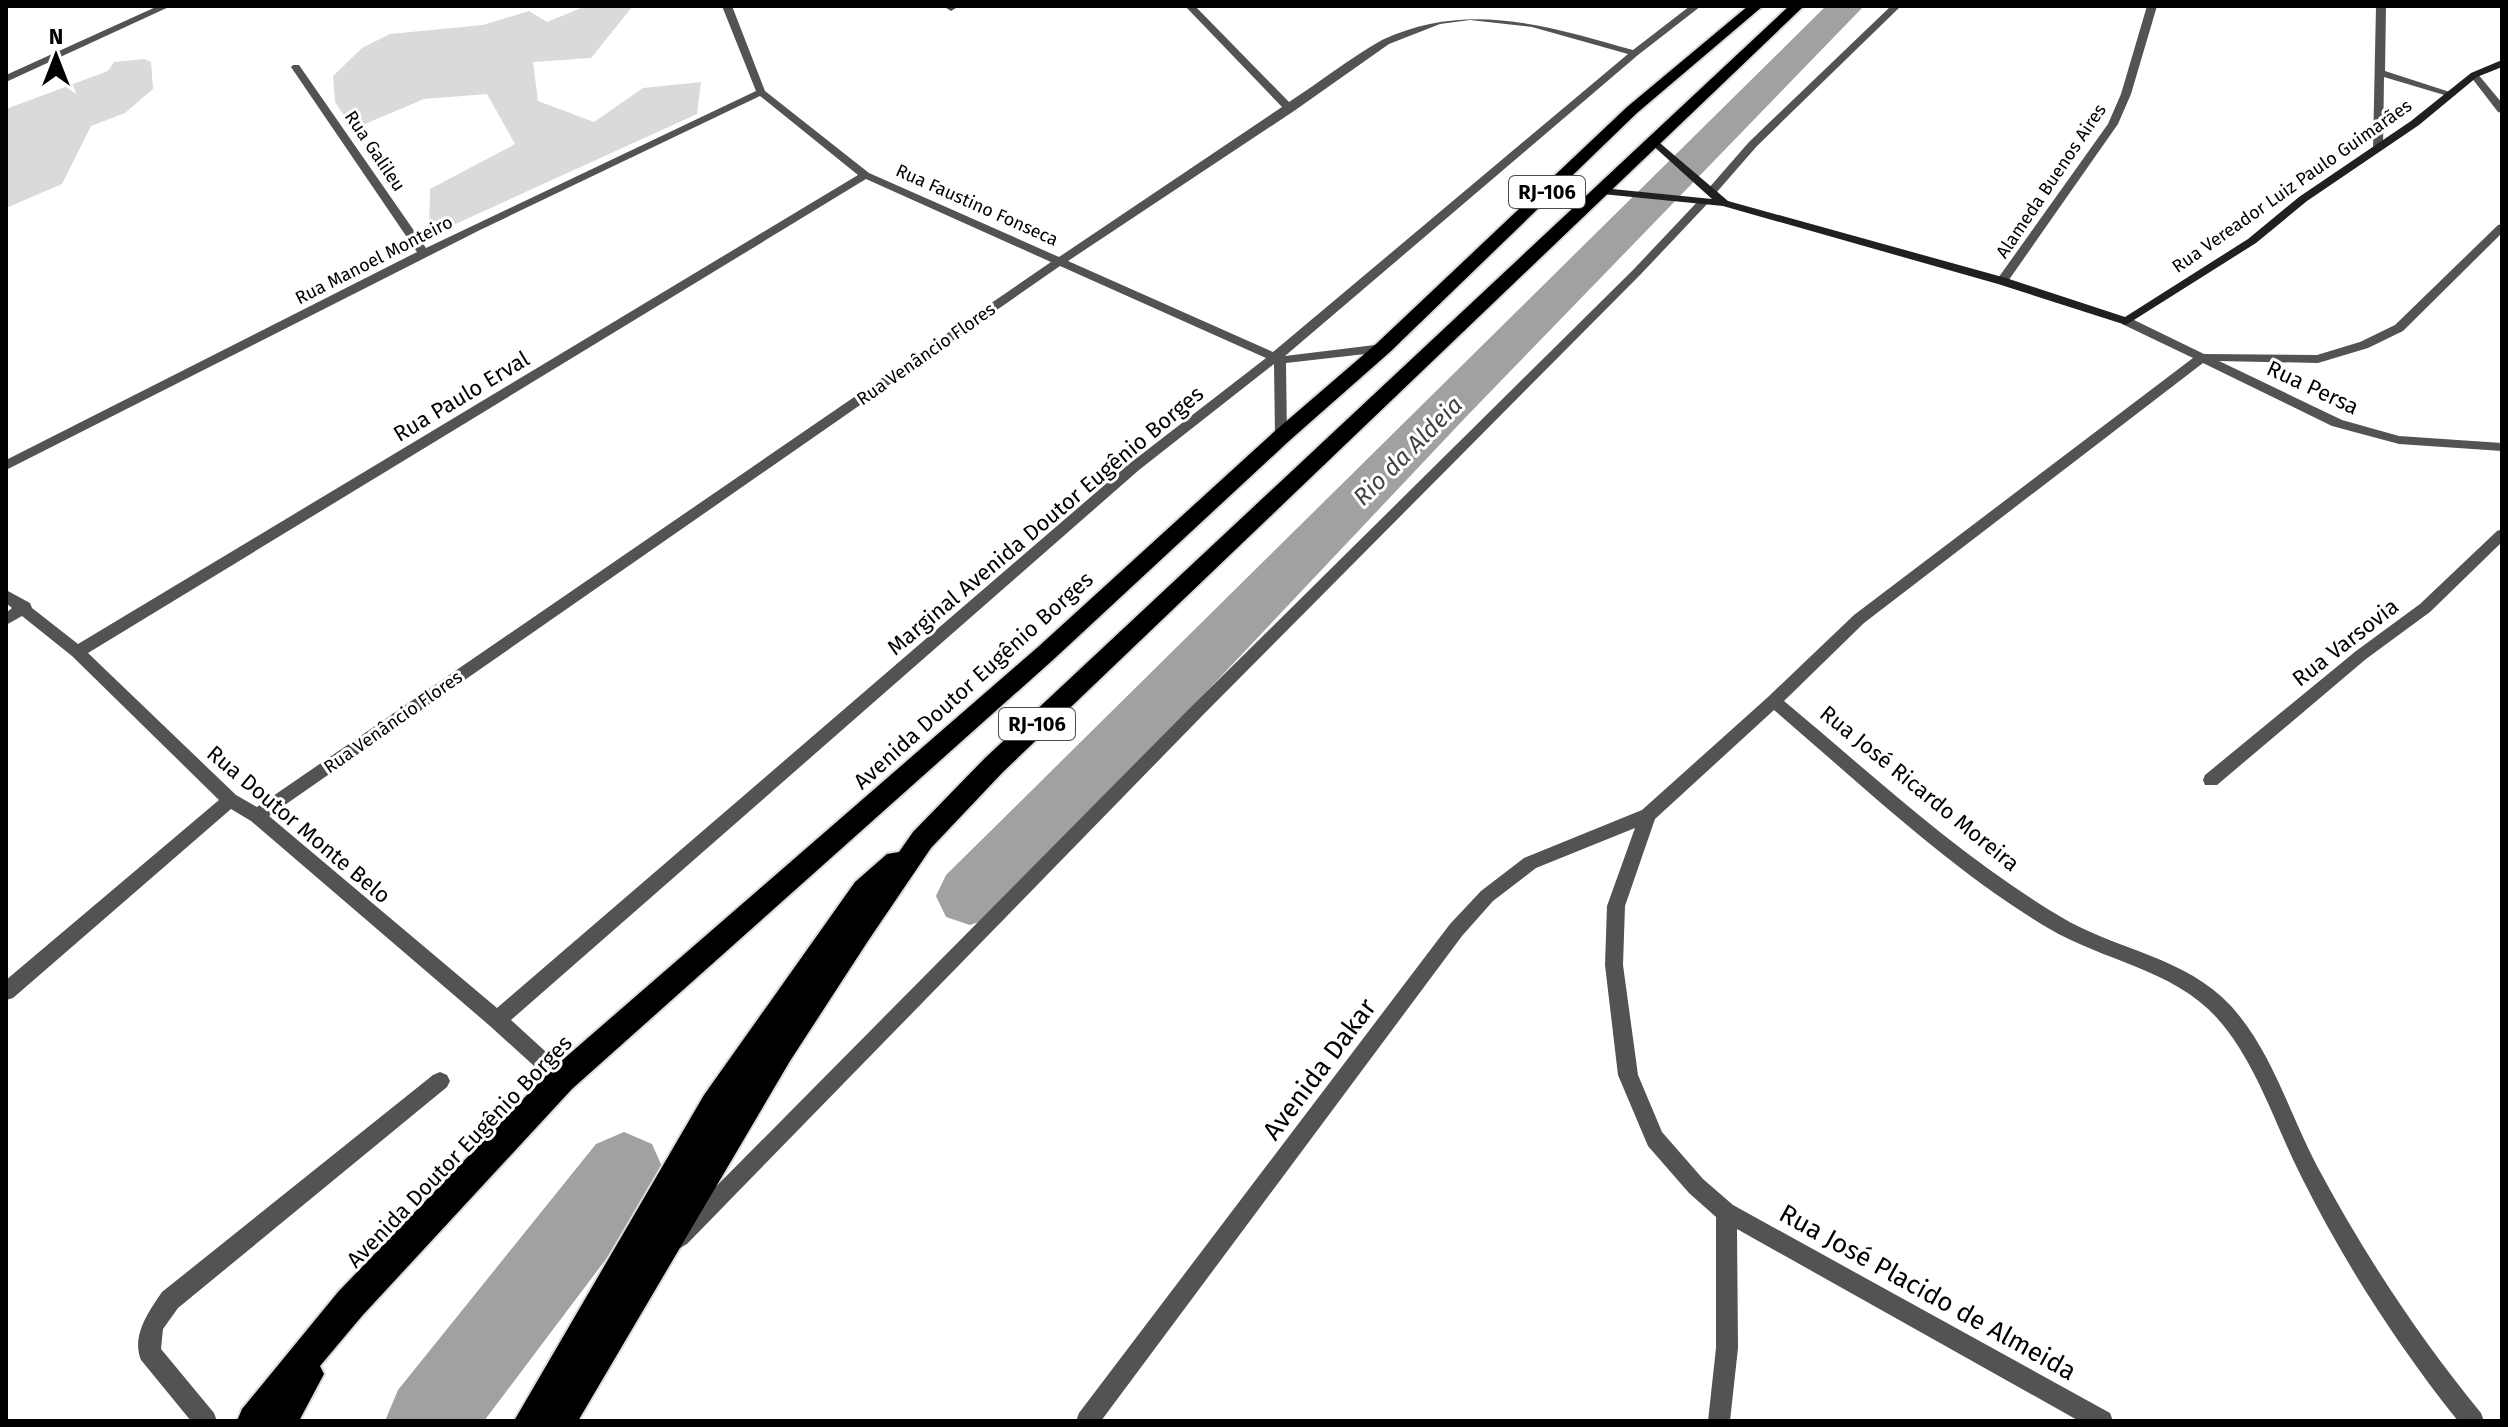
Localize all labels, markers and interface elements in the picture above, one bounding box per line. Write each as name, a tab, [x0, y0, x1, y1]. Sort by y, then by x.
north arrow	[16, 16, 96, 96]
text: N	[49, 23, 63, 50]
street label: Rua Vereador Luiz Paulo Guimarães	[2168, 94, 2416, 278]
street label: Alameda Buenos Aires	[1991, 100, 2111, 262]
street label: Rua Galileu	[340, 106, 410, 196]
street label: Rua Faustino Fonseca	[892, 159, 1062, 251]
road number: RJ-106	[1509, 176, 1585, 208]
street label: Rua Manoel Monteiro	[292, 211, 456, 309]
street label: Rua Venâncio Flores	[852, 298, 1000, 410]
street label: Rua Paulo Erval	[388, 345, 534, 448]
street label: Rua Persa	[2263, 354, 2363, 420]
street label: Marginal Avenida Doutor Eugênio Borges	[882, 380, 1209, 661]
water label: Rio da Aldeia	[1348, 391, 1468, 511]
street label: Avenida Doutor Eugênio Borges	[848, 566, 1099, 795]
street label: Rua Varsovia	[2287, 593, 2404, 692]
street label: Rua Venâncio Flores	[319, 666, 467, 778]
street label: Rua José Ricardo Moreira	[1815, 700, 2025, 877]
road number: RJ-106	[999, 708, 1075, 740]
street label: Rua Doutor Monte Belo	[201, 740, 396, 909]
street label: Avenida Dakar	[1256, 993, 1383, 1146]
street label: Avenida Doutor Eugênio Borges	[341, 1029, 578, 1273]
street label: Rua José Placido de Almeida	[1774, 1198, 2082, 1387]

